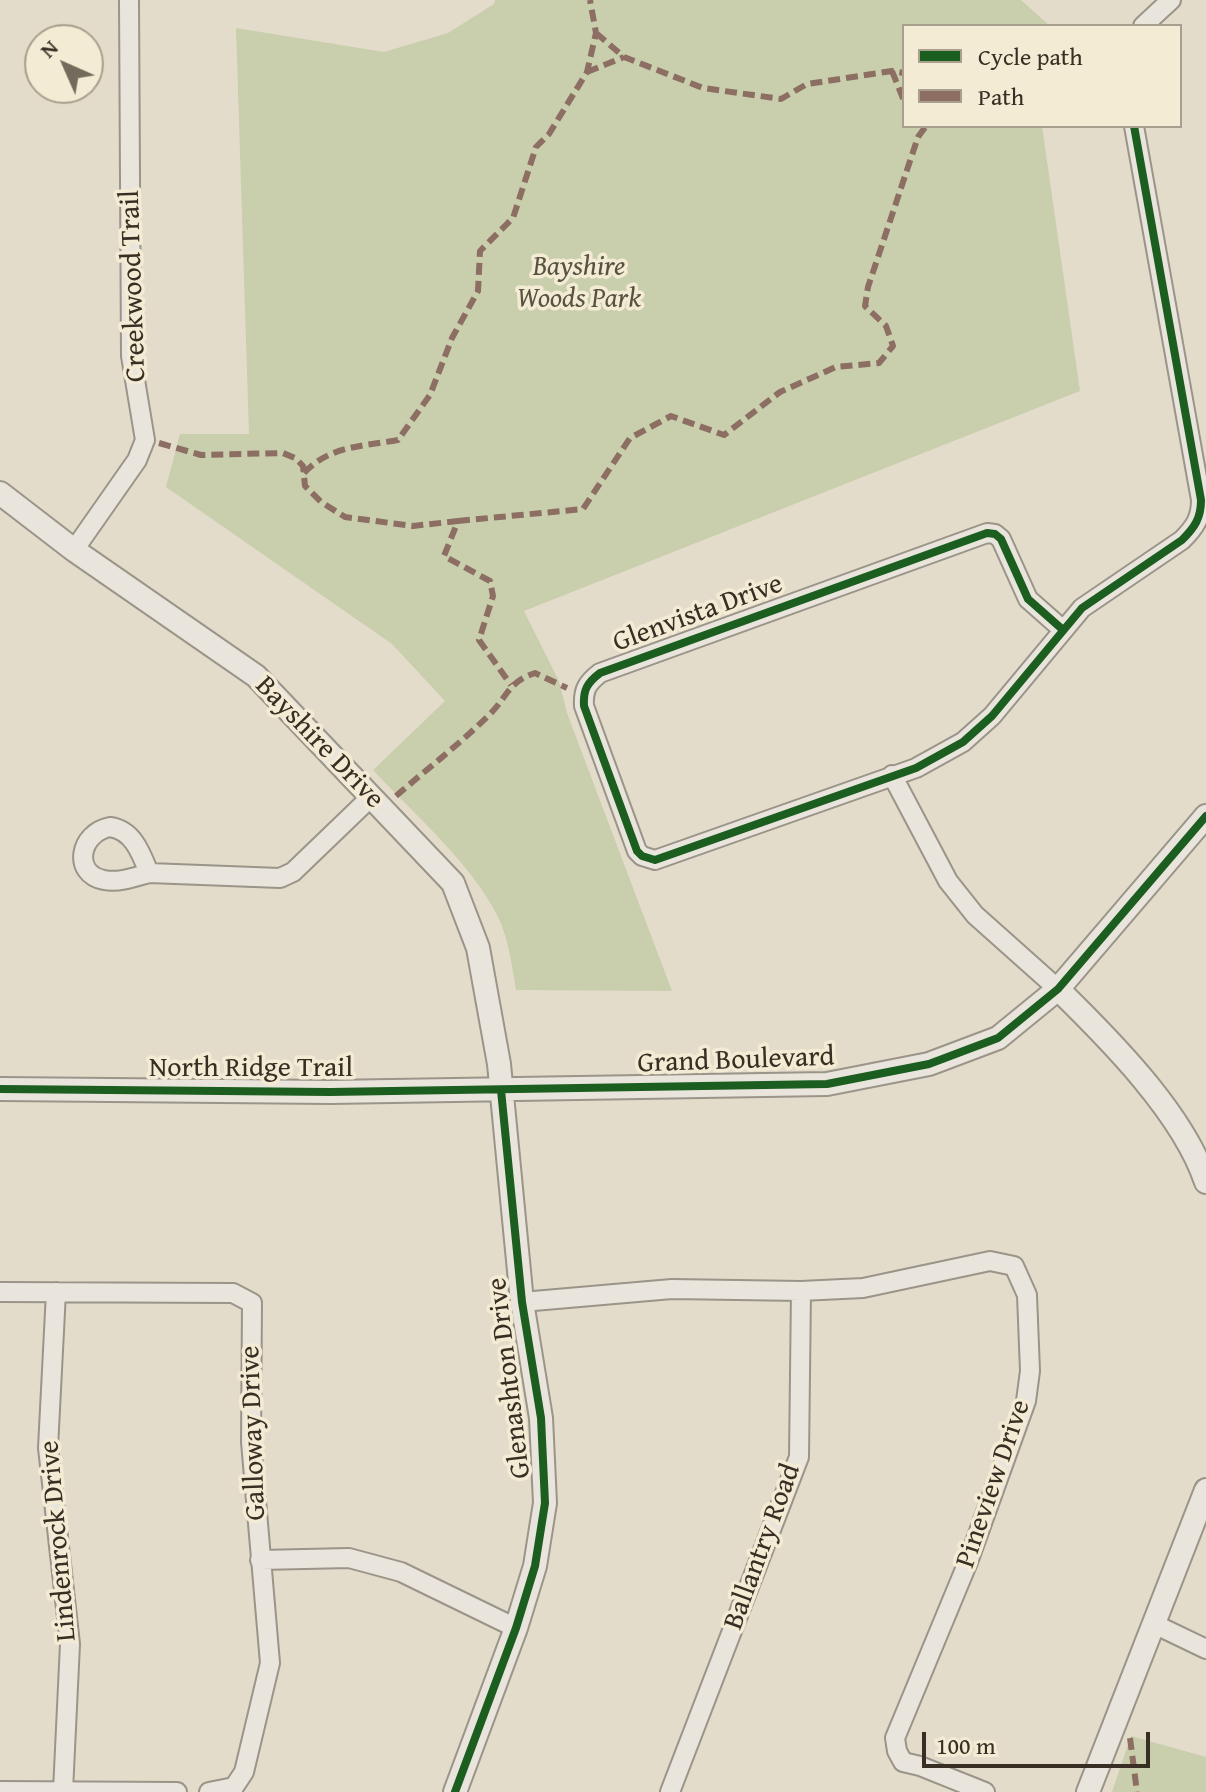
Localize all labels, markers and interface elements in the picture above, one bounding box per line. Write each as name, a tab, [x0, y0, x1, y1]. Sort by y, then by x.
north arrow	[24, 24, 104, 104]
legend	[902, 24, 1182, 128]
text: N	[32, 32, 65, 65]
text: Cycle path	[978, 39, 1083, 74]
text: Path	[978, 79, 1024, 114]
street label: Creekwood Trail	[114, 190, 154, 382]
park label: Bayshire Woods Park	[517, 251, 641, 317]
street label: Glenvista Drive	[609, 568, 787, 660]
street label: Bayshire Drive	[248, 670, 390, 816]
street label: Grand Boulevard	[637, 1041, 835, 1081]
street label: North Ridge Trail	[149, 1052, 353, 1086]
street label: Glenashton Drive	[481, 1276, 539, 1480]
street label: Galloway Drive	[234, 1345, 274, 1521]
street label: Pineview Drive	[950, 1396, 1038, 1572]
street label: Lindenrock Drive	[33, 1439, 85, 1643]
street label: Ballantry Road	[717, 1460, 809, 1634]
scale bar	[926, 1716, 1154, 1766]
text: 100 m	[936, 1728, 996, 1763]

